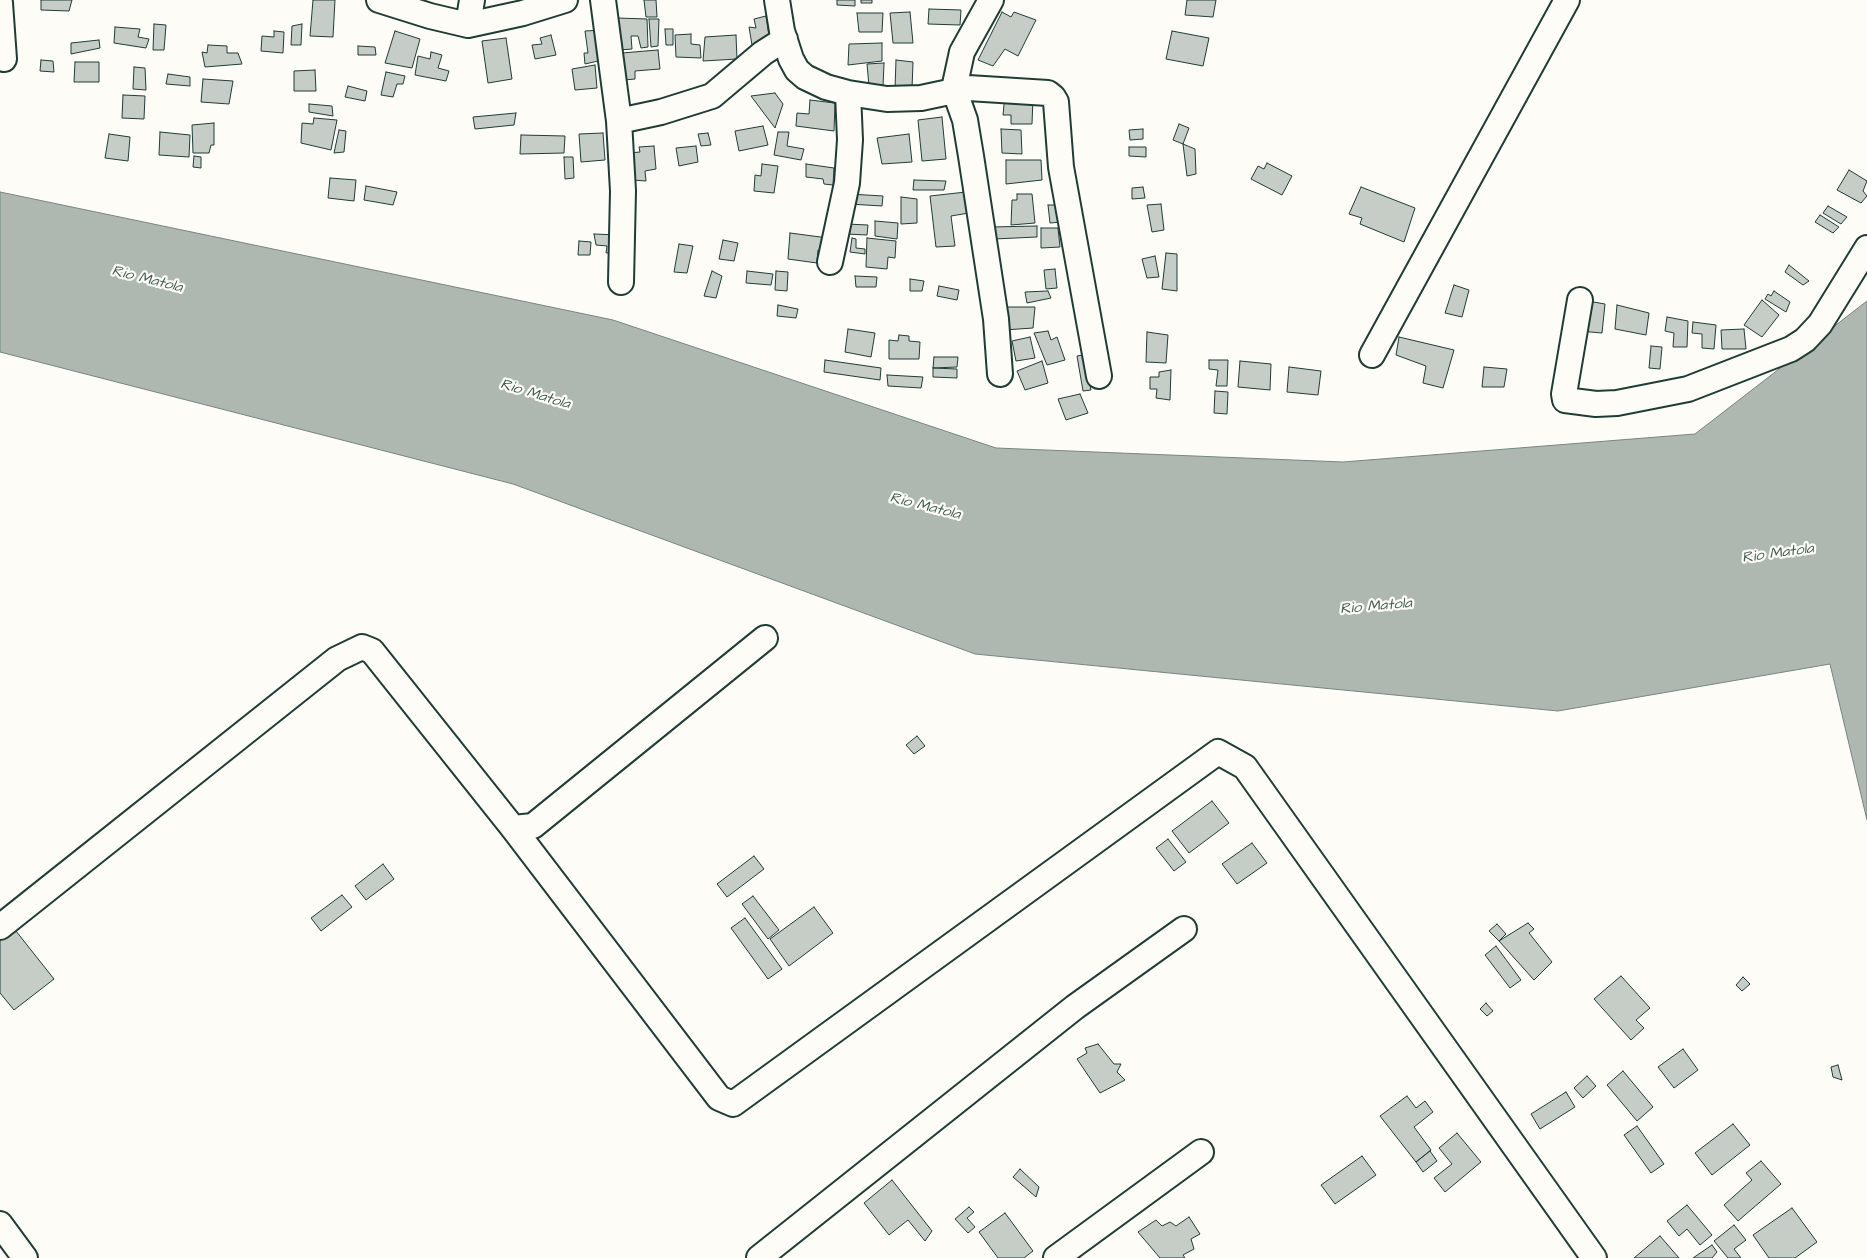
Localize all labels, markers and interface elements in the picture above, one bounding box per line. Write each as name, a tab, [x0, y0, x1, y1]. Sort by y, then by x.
water label: Rio Matola	[110, 263, 184, 297]
water label: Rio Matola	[498, 376, 572, 414]
water label: Rio Matola	[888, 490, 962, 524]
water label: Rio Matola	[1741, 540, 1815, 568]
water label: Rio Matola	[1339, 595, 1413, 619]

